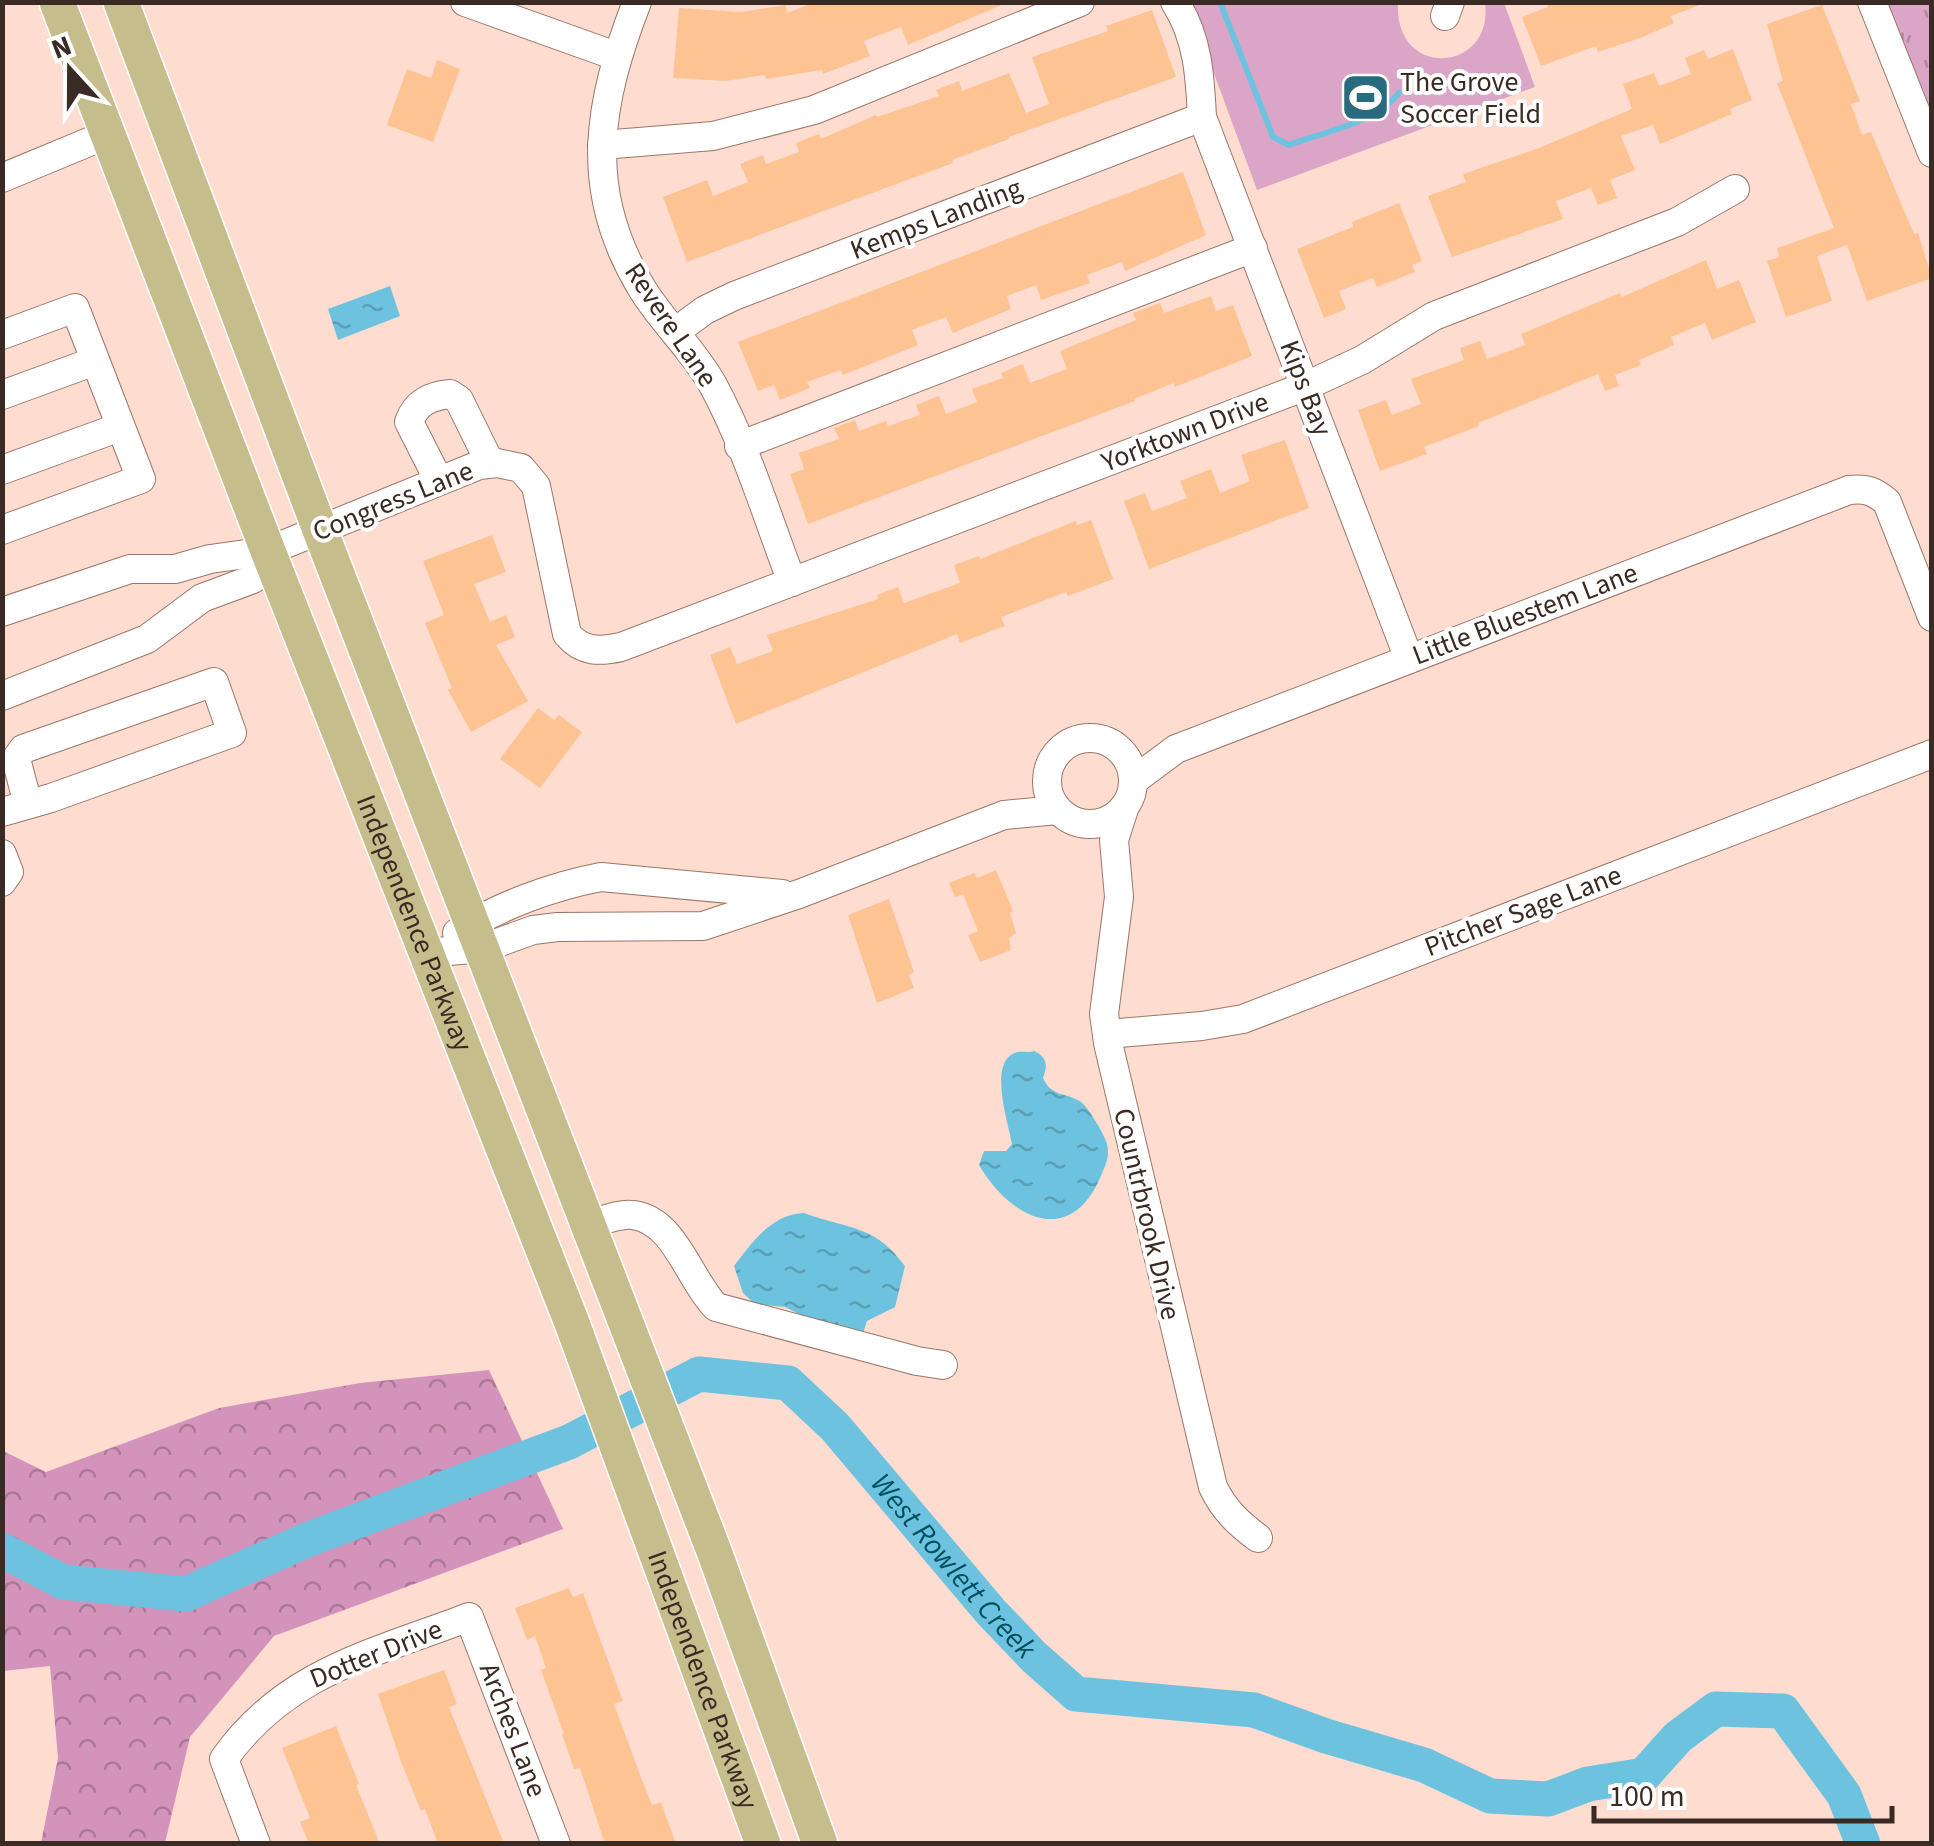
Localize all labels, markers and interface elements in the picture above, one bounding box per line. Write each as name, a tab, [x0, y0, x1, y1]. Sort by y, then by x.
north arrow	[20, 20, 120, 120]
text: N	[46, 26, 77, 70]
place label: The Grove Soccer Field	[1400, 62, 1541, 134]
sports icon: The Grove Soccer Field	[1339, 72, 1391, 124]
street label: Kemps Landing	[844, 168, 1028, 270]
street label: Revere Lane	[615, 255, 727, 395]
street label: Kips Bay	[1269, 334, 1343, 442]
street label: Yorktown Drive	[1095, 382, 1274, 483]
street label: Congress Lane	[307, 451, 479, 551]
street label: Little Bluestem Lane	[1407, 553, 1643, 675]
street label: Independence Parkway	[346, 789, 483, 1057]
street label: Pitcher Sage Lane	[1419, 855, 1627, 967]
street label: Countrbrook Drive	[1103, 1104, 1191, 1324]
water label: West Rowlett Creek	[861, 1463, 1047, 1669]
street label: Independence Parkway	[637, 1545, 769, 1815]
street label: Dotter Drive	[304, 1609, 448, 1699]
street label: Arches Lane	[469, 1657, 557, 1803]
scale bar	[1594, 1761, 1892, 1823]
text: 100 m	[1609, 1775, 1685, 1818]

